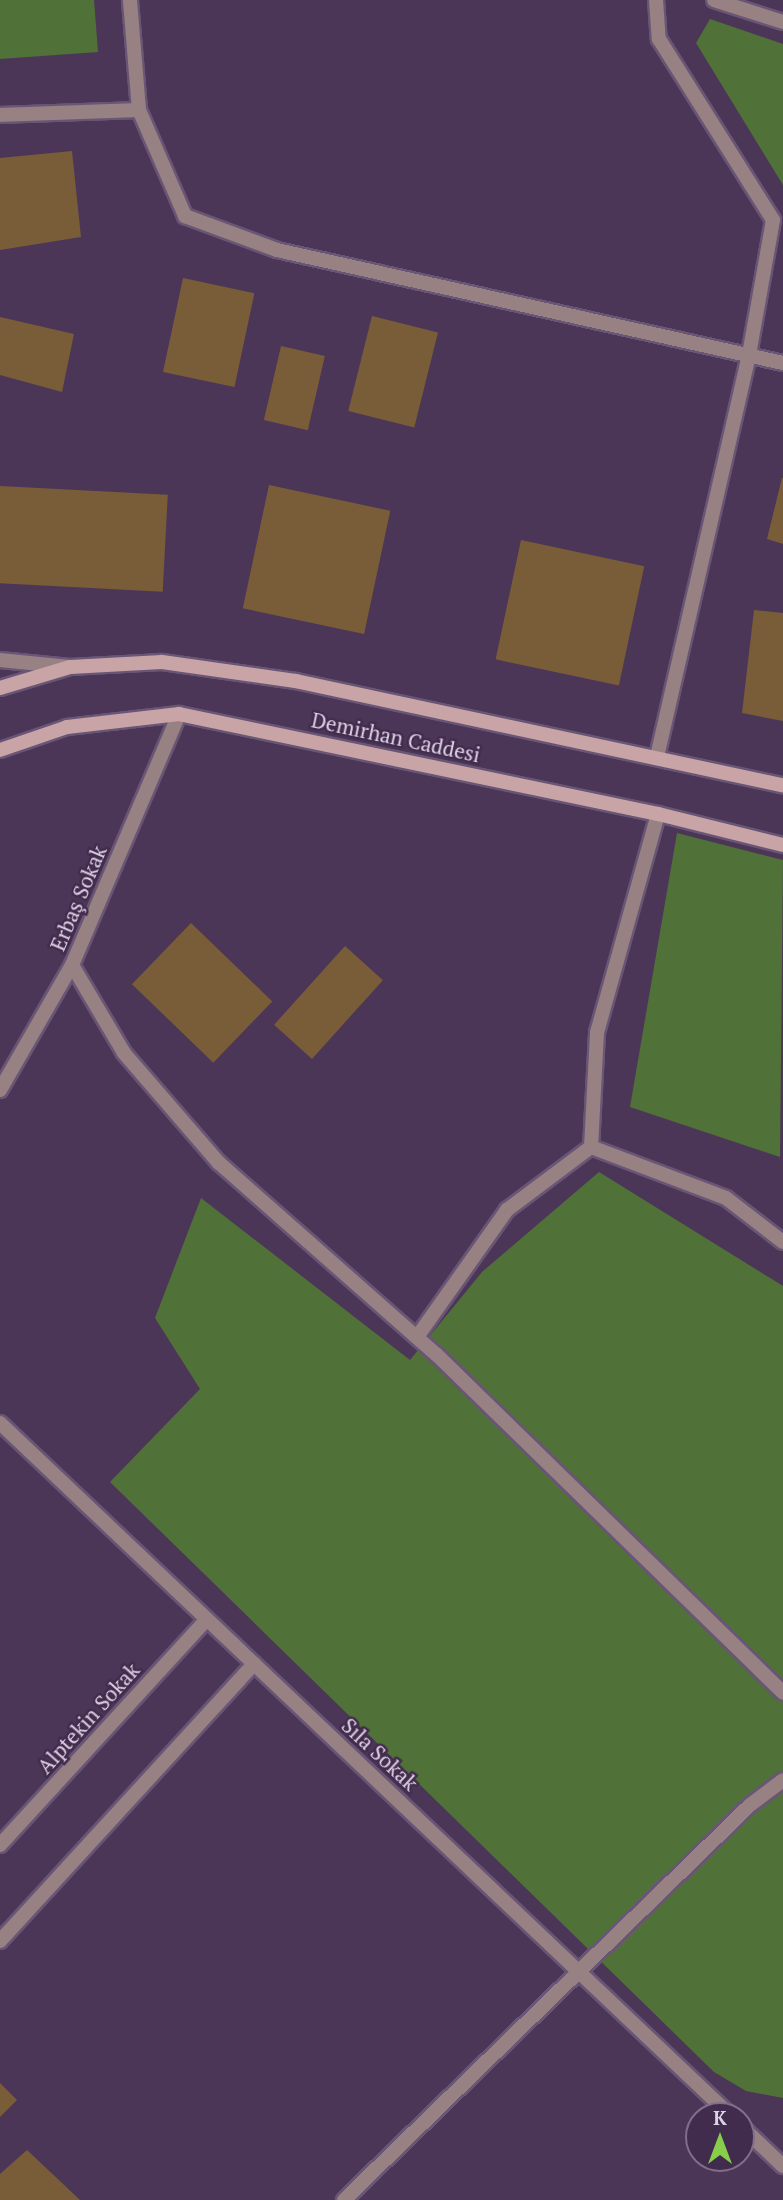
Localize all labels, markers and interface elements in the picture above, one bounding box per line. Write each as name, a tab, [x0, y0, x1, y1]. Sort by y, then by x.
street label: Demirhan Caddesi	[309, 707, 483, 767]
street label: Erbaş Sokak	[45, 841, 111, 955]
street label: Alptekin Sokak	[32, 1657, 144, 1779]
street label: Sıla Sokak	[337, 1712, 423, 1796]
north arrow	[685, 2102, 755, 2172]
text: K	[713, 2105, 727, 2130]

